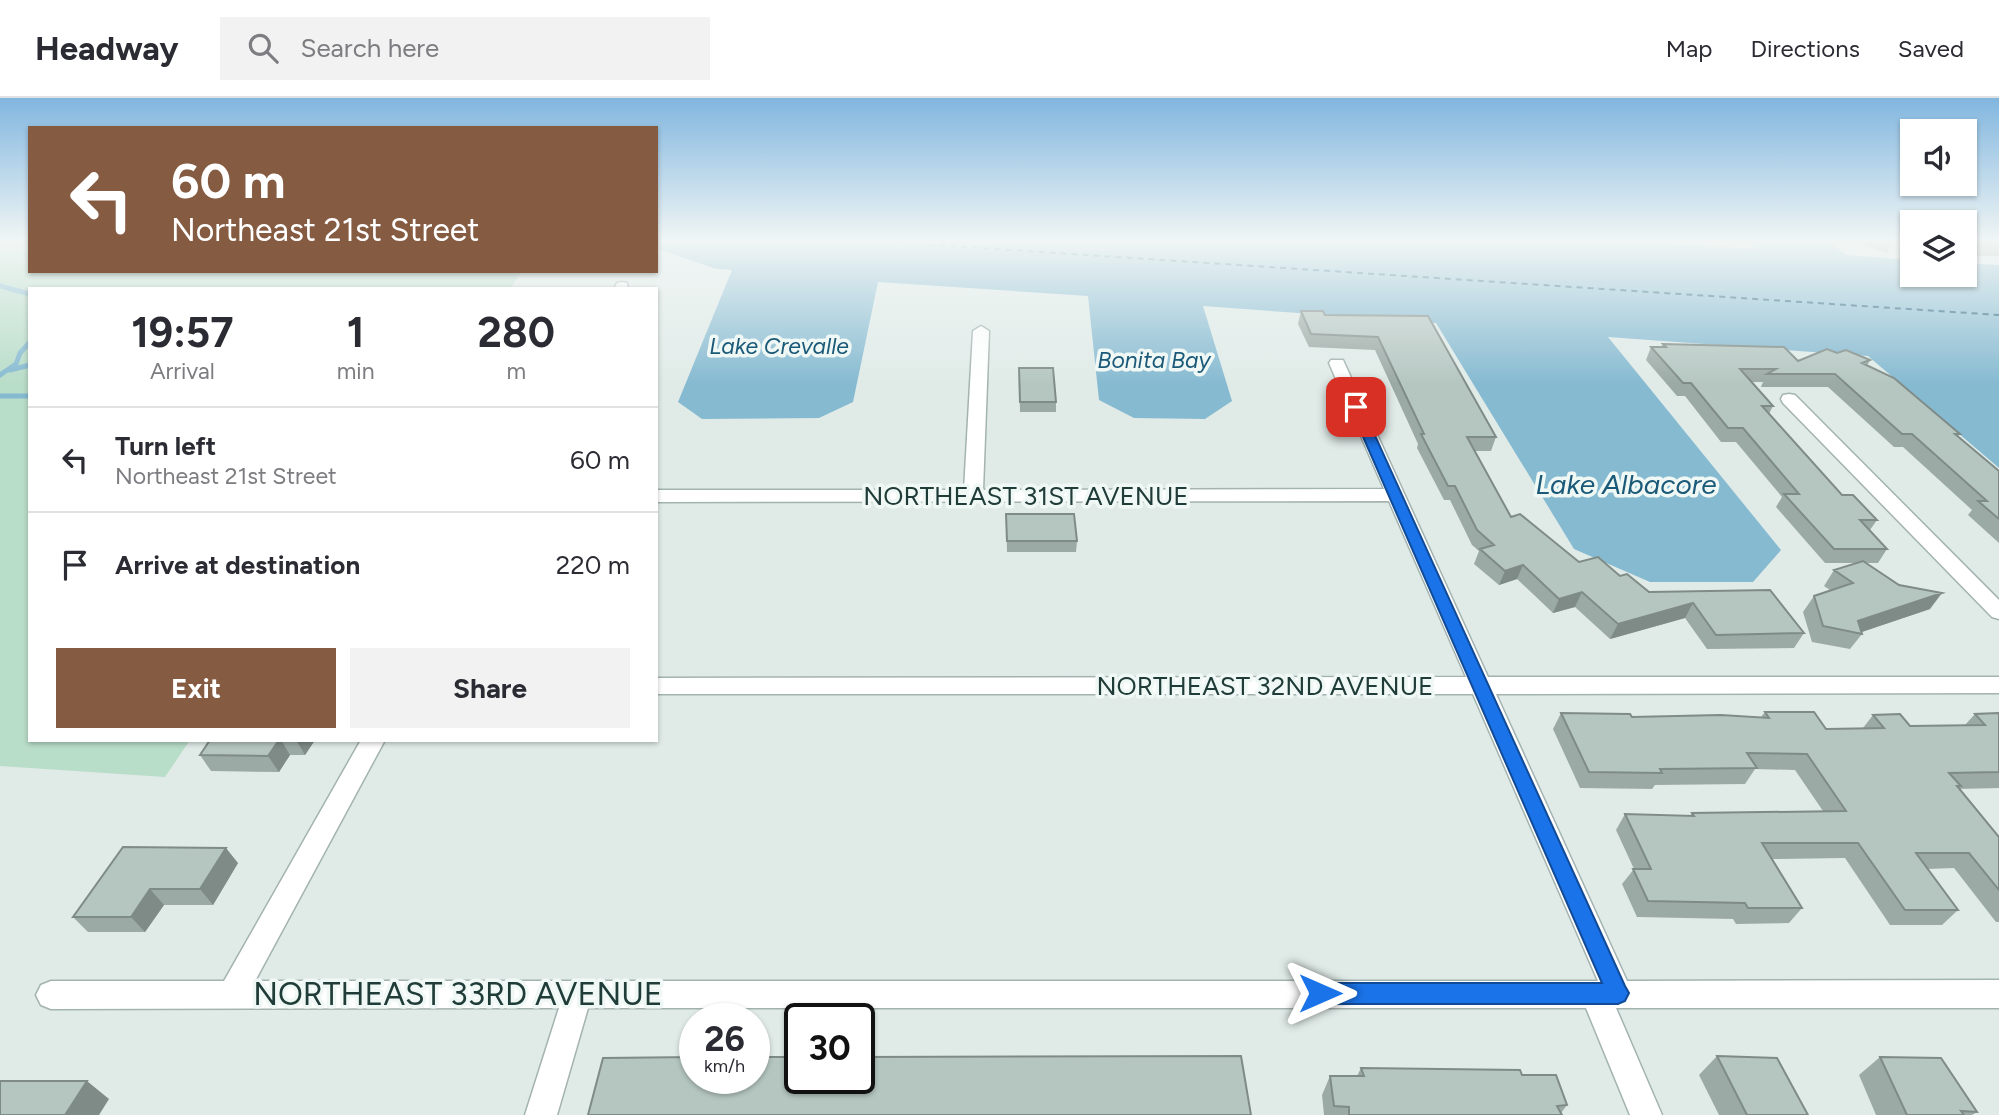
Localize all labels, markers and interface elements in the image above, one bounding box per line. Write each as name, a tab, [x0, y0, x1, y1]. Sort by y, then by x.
search box	[220, 17, 710, 80]
text: Headway	[35, 29, 178, 68]
icon: search	[244, 29, 282, 67]
text: Search here	[300, 32, 439, 64]
text: Map	[1666, 34, 1712, 63]
text: Directions	[1750, 34, 1860, 63]
text: Saved	[1898, 34, 1964, 63]
map controls	[1900, 119, 1977, 287]
button: sound	[1900, 119, 1977, 196]
text: 60 m	[171, 151, 286, 210]
icon: left	[56, 154, 147, 245]
button: layers	[1900, 210, 1977, 287]
text: Northeast 21st Street	[171, 211, 479, 249]
text: 19:57	[131, 307, 234, 358]
text: 1	[347, 307, 364, 358]
text: 280	[478, 307, 555, 358]
water label: Lake Crevalle	[709, 332, 849, 360]
water label: Bonita Bay	[1097, 346, 1212, 374]
text: Arrival	[150, 357, 215, 385]
text: min	[337, 357, 374, 385]
text: m	[506, 357, 526, 385]
pin	[1326, 377, 1386, 437]
icon: arrive	[1337, 388, 1375, 426]
text: Turn left	[115, 430, 216, 462]
icon: left	[56, 441, 94, 479]
text: 60 m	[570, 444, 630, 476]
text: Northeast 21st Street	[115, 462, 337, 490]
water label: Lake Albacore	[1535, 467, 1717, 501]
street label: NORTHEAST 31ST AVENUE	[863, 480, 1189, 512]
icon: arrive	[56, 546, 94, 584]
text: Arrive at destination	[115, 549, 360, 581]
text: 220 m	[556, 549, 630, 581]
button: Exit	[56, 648, 336, 728]
button: Share	[350, 648, 630, 728]
street label: NORTHEAST 32ND AVENUE	[1097, 670, 1434, 702]
position arrow	[1283, 956, 1357, 1030]
street label: NORTHEAST 33RD AVENUE	[253, 975, 663, 1013]
speed limit sign: 30	[784, 1003, 875, 1094]
text: 26	[704, 1018, 745, 1060]
text: km/h	[704, 1055, 745, 1077]

